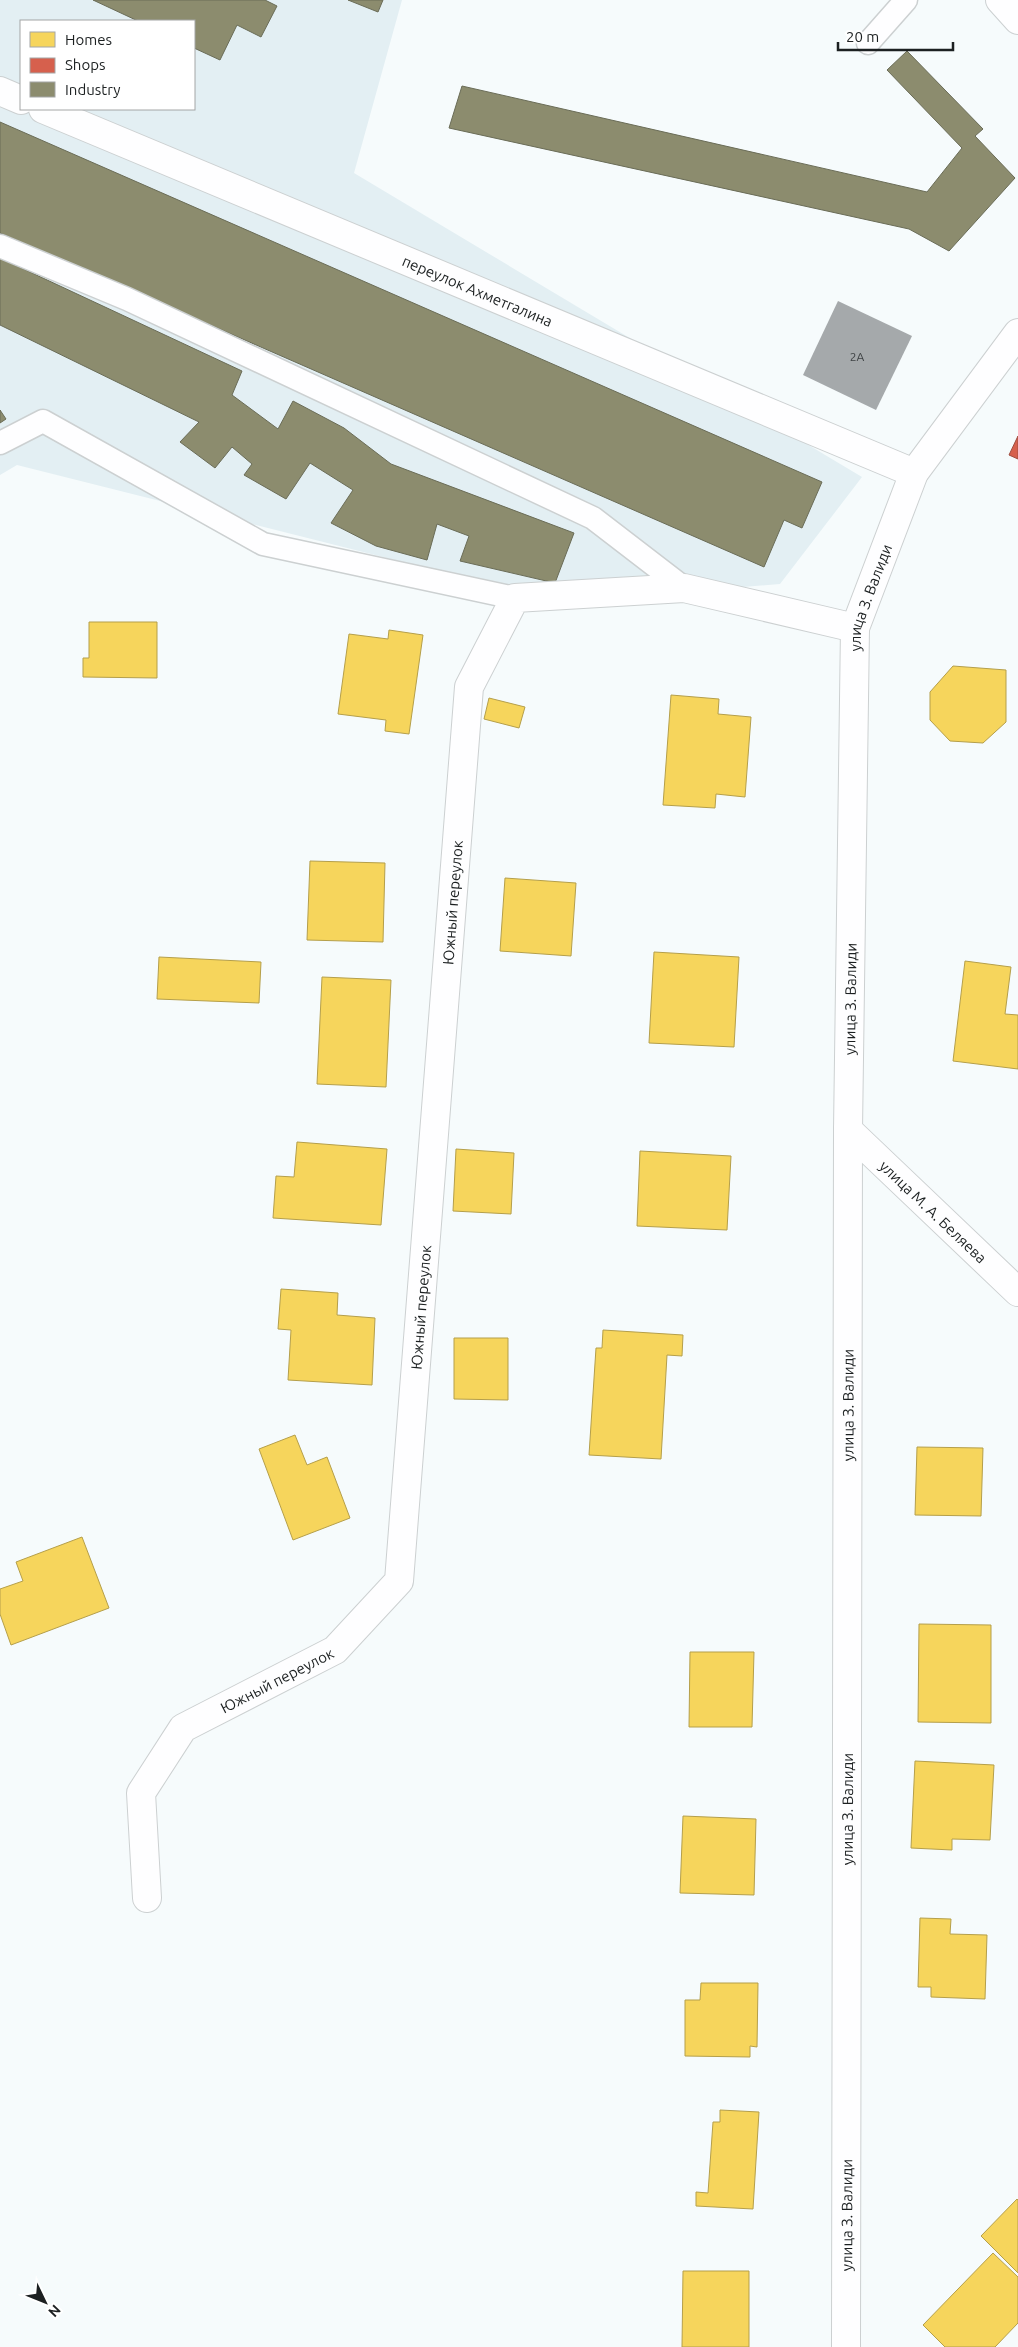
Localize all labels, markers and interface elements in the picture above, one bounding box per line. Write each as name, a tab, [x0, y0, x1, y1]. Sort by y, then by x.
legend	[20, 20, 195, 110]
scale bar	[838, 20, 953, 52]
text: 20 m	[846, 28, 879, 45]
text: Homes	[65, 31, 112, 48]
text: Shops	[65, 56, 106, 73]
text: Industry	[65, 81, 120, 98]
street label: переулок Ахметгалина	[400, 252, 555, 330]
house number: 2А	[850, 350, 864, 363]
street label: улица З. Валиди	[846, 542, 895, 651]
street label: Южный переулок	[439, 839, 465, 966]
street label: улица З. Валиди	[841, 943, 859, 1055]
street label: улица М. А. Беляева	[877, 1157, 990, 1266]
street label: Южный переулок	[407, 1244, 434, 1370]
street label: улица З. Валиди	[839, 1349, 856, 1461]
street label: Южный переулок	[217, 1644, 337, 1716]
street label: улица З. Валиди	[838, 1753, 855, 1865]
street label: улица З. Валиди	[838, 2159, 855, 2271]
north arrow	[20, 2277, 70, 2327]
text: N	[45, 2302, 64, 2320]

